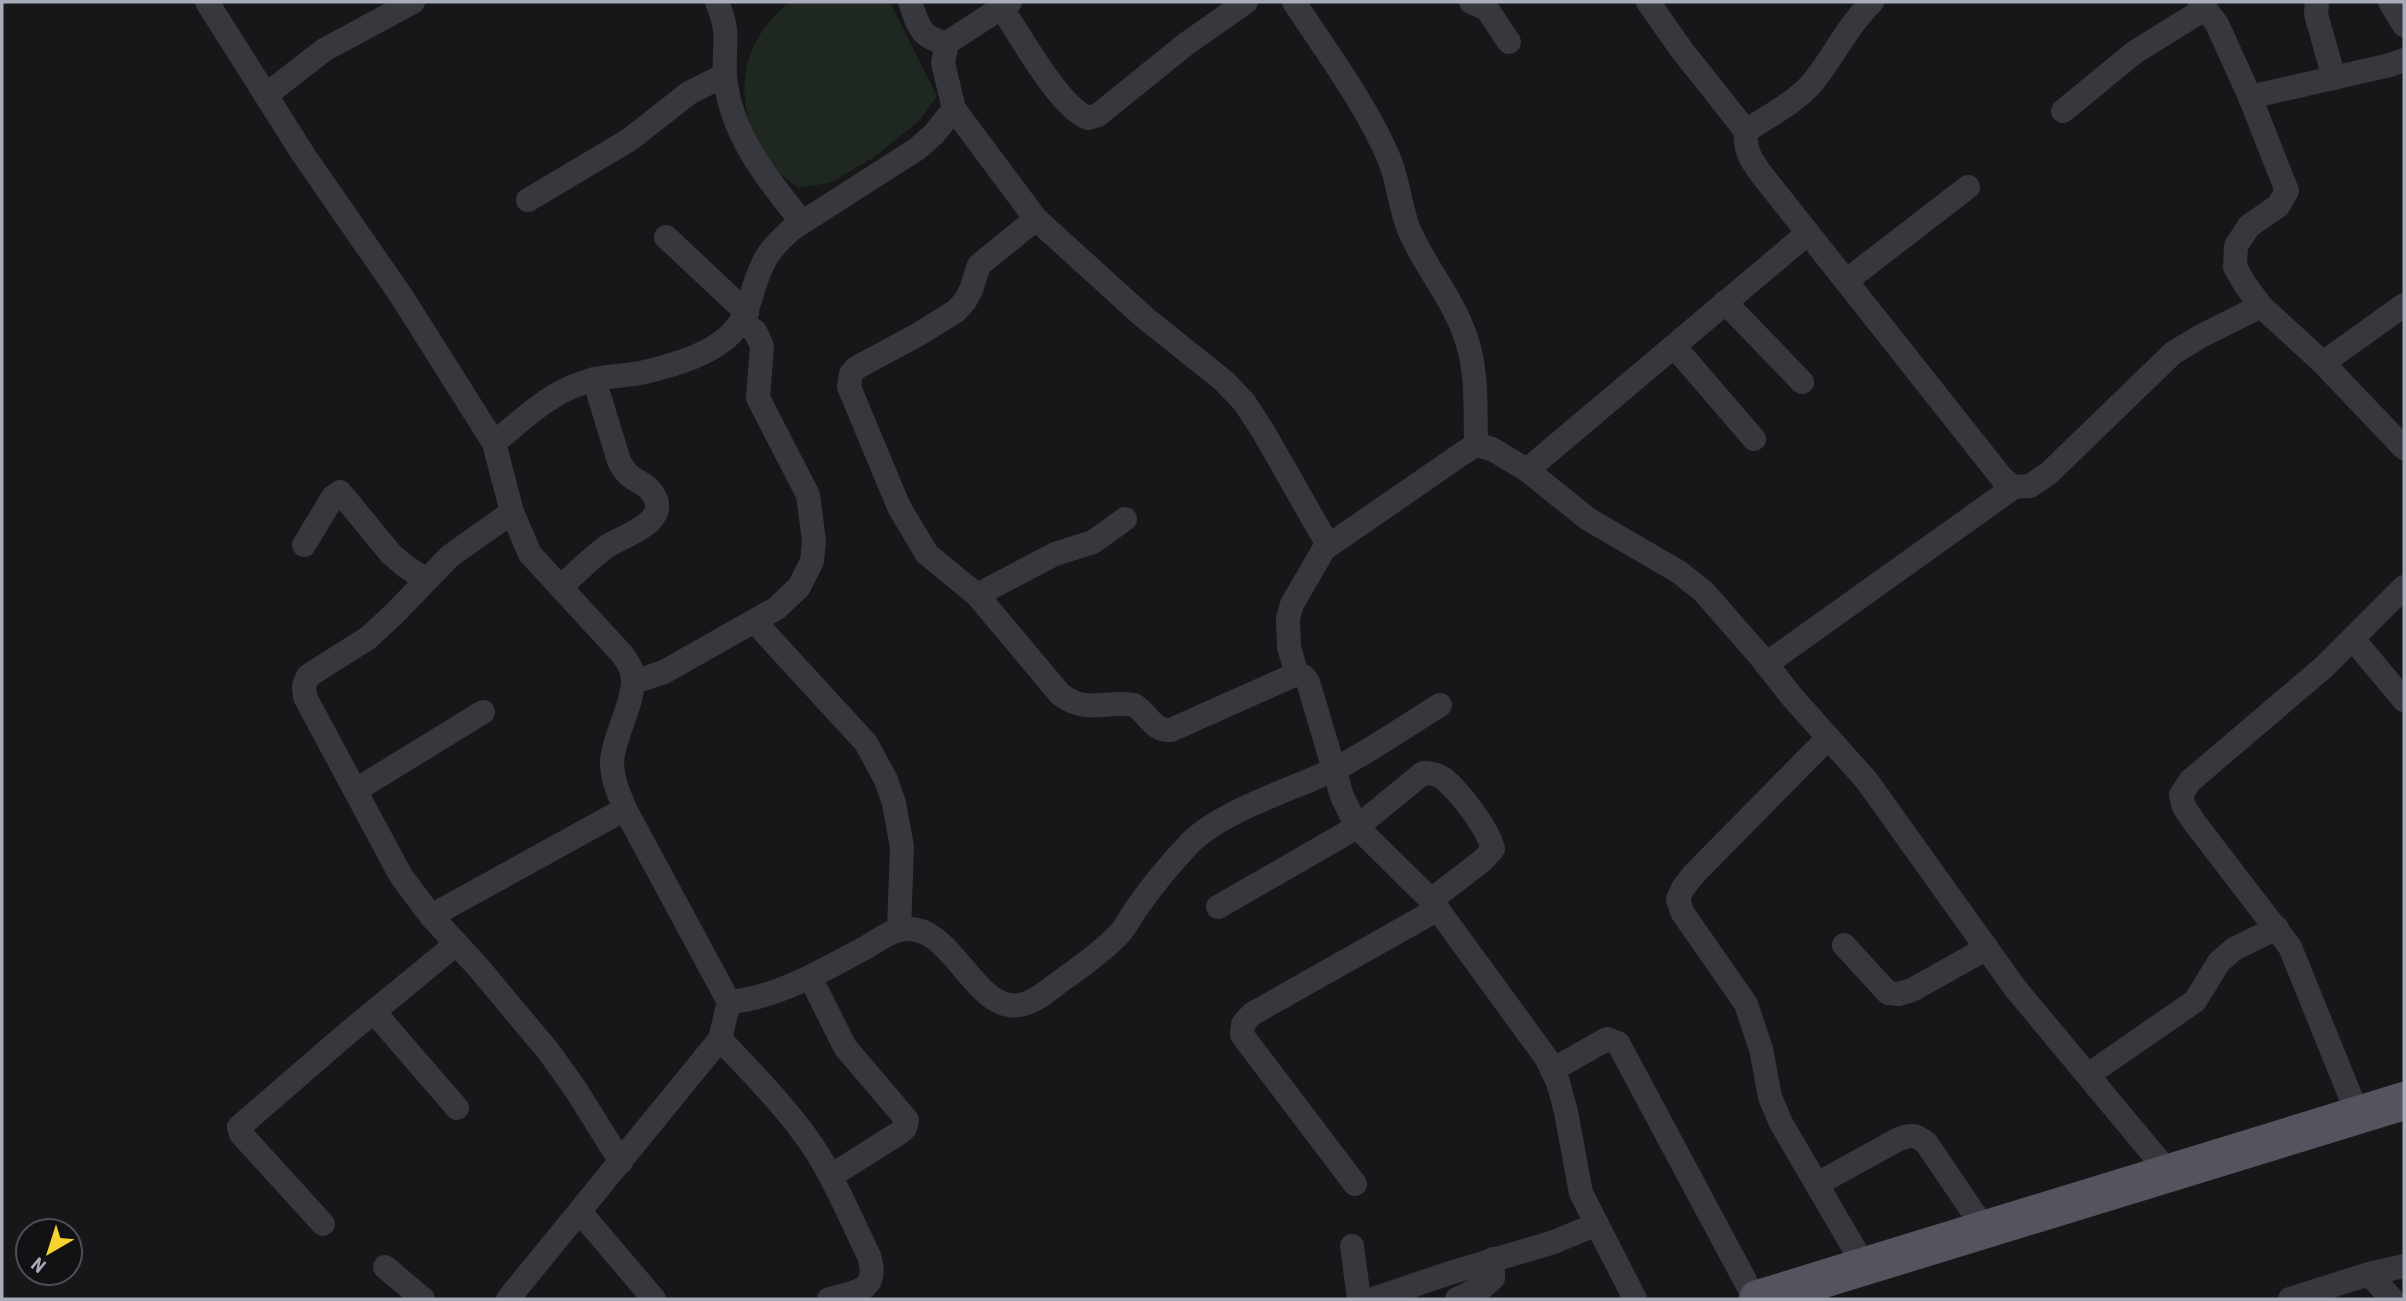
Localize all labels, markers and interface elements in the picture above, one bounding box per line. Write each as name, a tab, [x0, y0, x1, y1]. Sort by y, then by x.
north arrow	[14, 1217, 84, 1287]
text: N	[27, 1252, 50, 1277]

